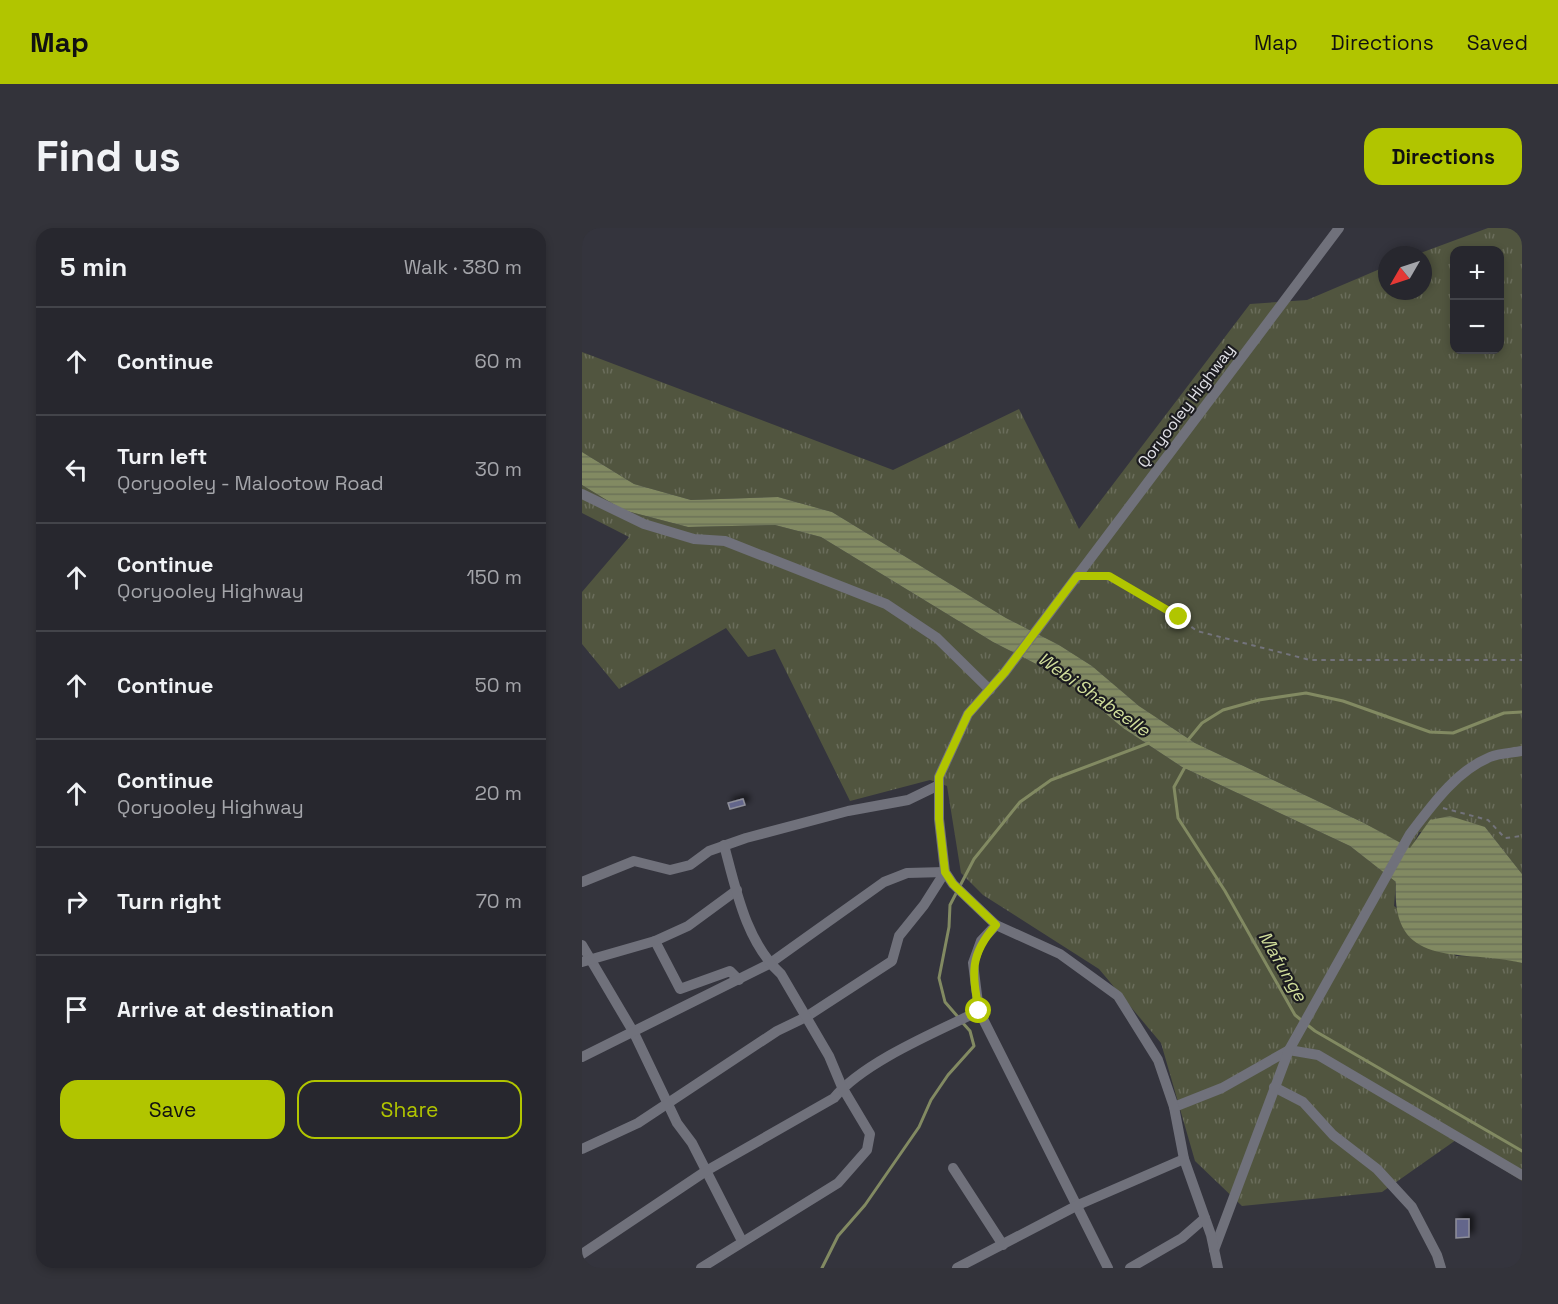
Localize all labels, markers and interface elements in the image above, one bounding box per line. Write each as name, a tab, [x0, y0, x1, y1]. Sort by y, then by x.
text: Map	[30, 24, 89, 60]
text: Map	[1254, 29, 1298, 56]
text: Directions	[1331, 29, 1434, 56]
text: Saved	[1467, 29, 1528, 56]
button: Directions	[1364, 128, 1522, 185]
text: Find us	[36, 130, 181, 183]
north arrow	[1378, 246, 1432, 300]
map controls	[1450, 246, 1504, 354]
button: +	[1450, 246, 1504, 300]
text: 5 min	[60, 250, 127, 284]
text: Walk · 380 m	[404, 254, 522, 280]
button: −	[1450, 300, 1504, 354]
street label: Qoryooley Highway	[1133, 340, 1239, 472]
icon: ahead	[60, 345, 93, 378]
text: Continue	[117, 347, 213, 375]
text: 60 m	[475, 348, 522, 374]
text: Turn left	[117, 442, 207, 470]
icon: left	[60, 453, 93, 486]
text: 30 m	[475, 456, 522, 482]
text: Qoryooley - Malootow Road	[117, 470, 384, 496]
text: Continue	[117, 550, 213, 578]
icon: ahead	[60, 561, 93, 594]
text: 150 m	[467, 564, 522, 590]
text: Qoryooley Highway	[117, 578, 304, 604]
route end	[1165, 603, 1191, 629]
water label: Webi Shabeelle	[1034, 647, 1156, 742]
icon: ahead	[60, 669, 93, 702]
text: Continue	[117, 671, 213, 699]
text: 50 m	[475, 672, 522, 698]
text: Continue	[117, 766, 213, 794]
icon: ahead	[60, 777, 93, 810]
text: 20 m	[475, 780, 522, 806]
text: Qoryooley Highway	[117, 794, 304, 820]
icon: right	[60, 885, 93, 918]
text: Turn right	[117, 887, 222, 915]
text: 70 m	[476, 888, 522, 914]
water label: Mafunge	[1254, 927, 1313, 1006]
icon: arrive	[60, 993, 93, 1026]
text: Arrive at destination	[117, 995, 334, 1023]
route start	[965, 997, 991, 1023]
button: Save	[60, 1080, 285, 1139]
button: Share	[297, 1080, 522, 1139]

